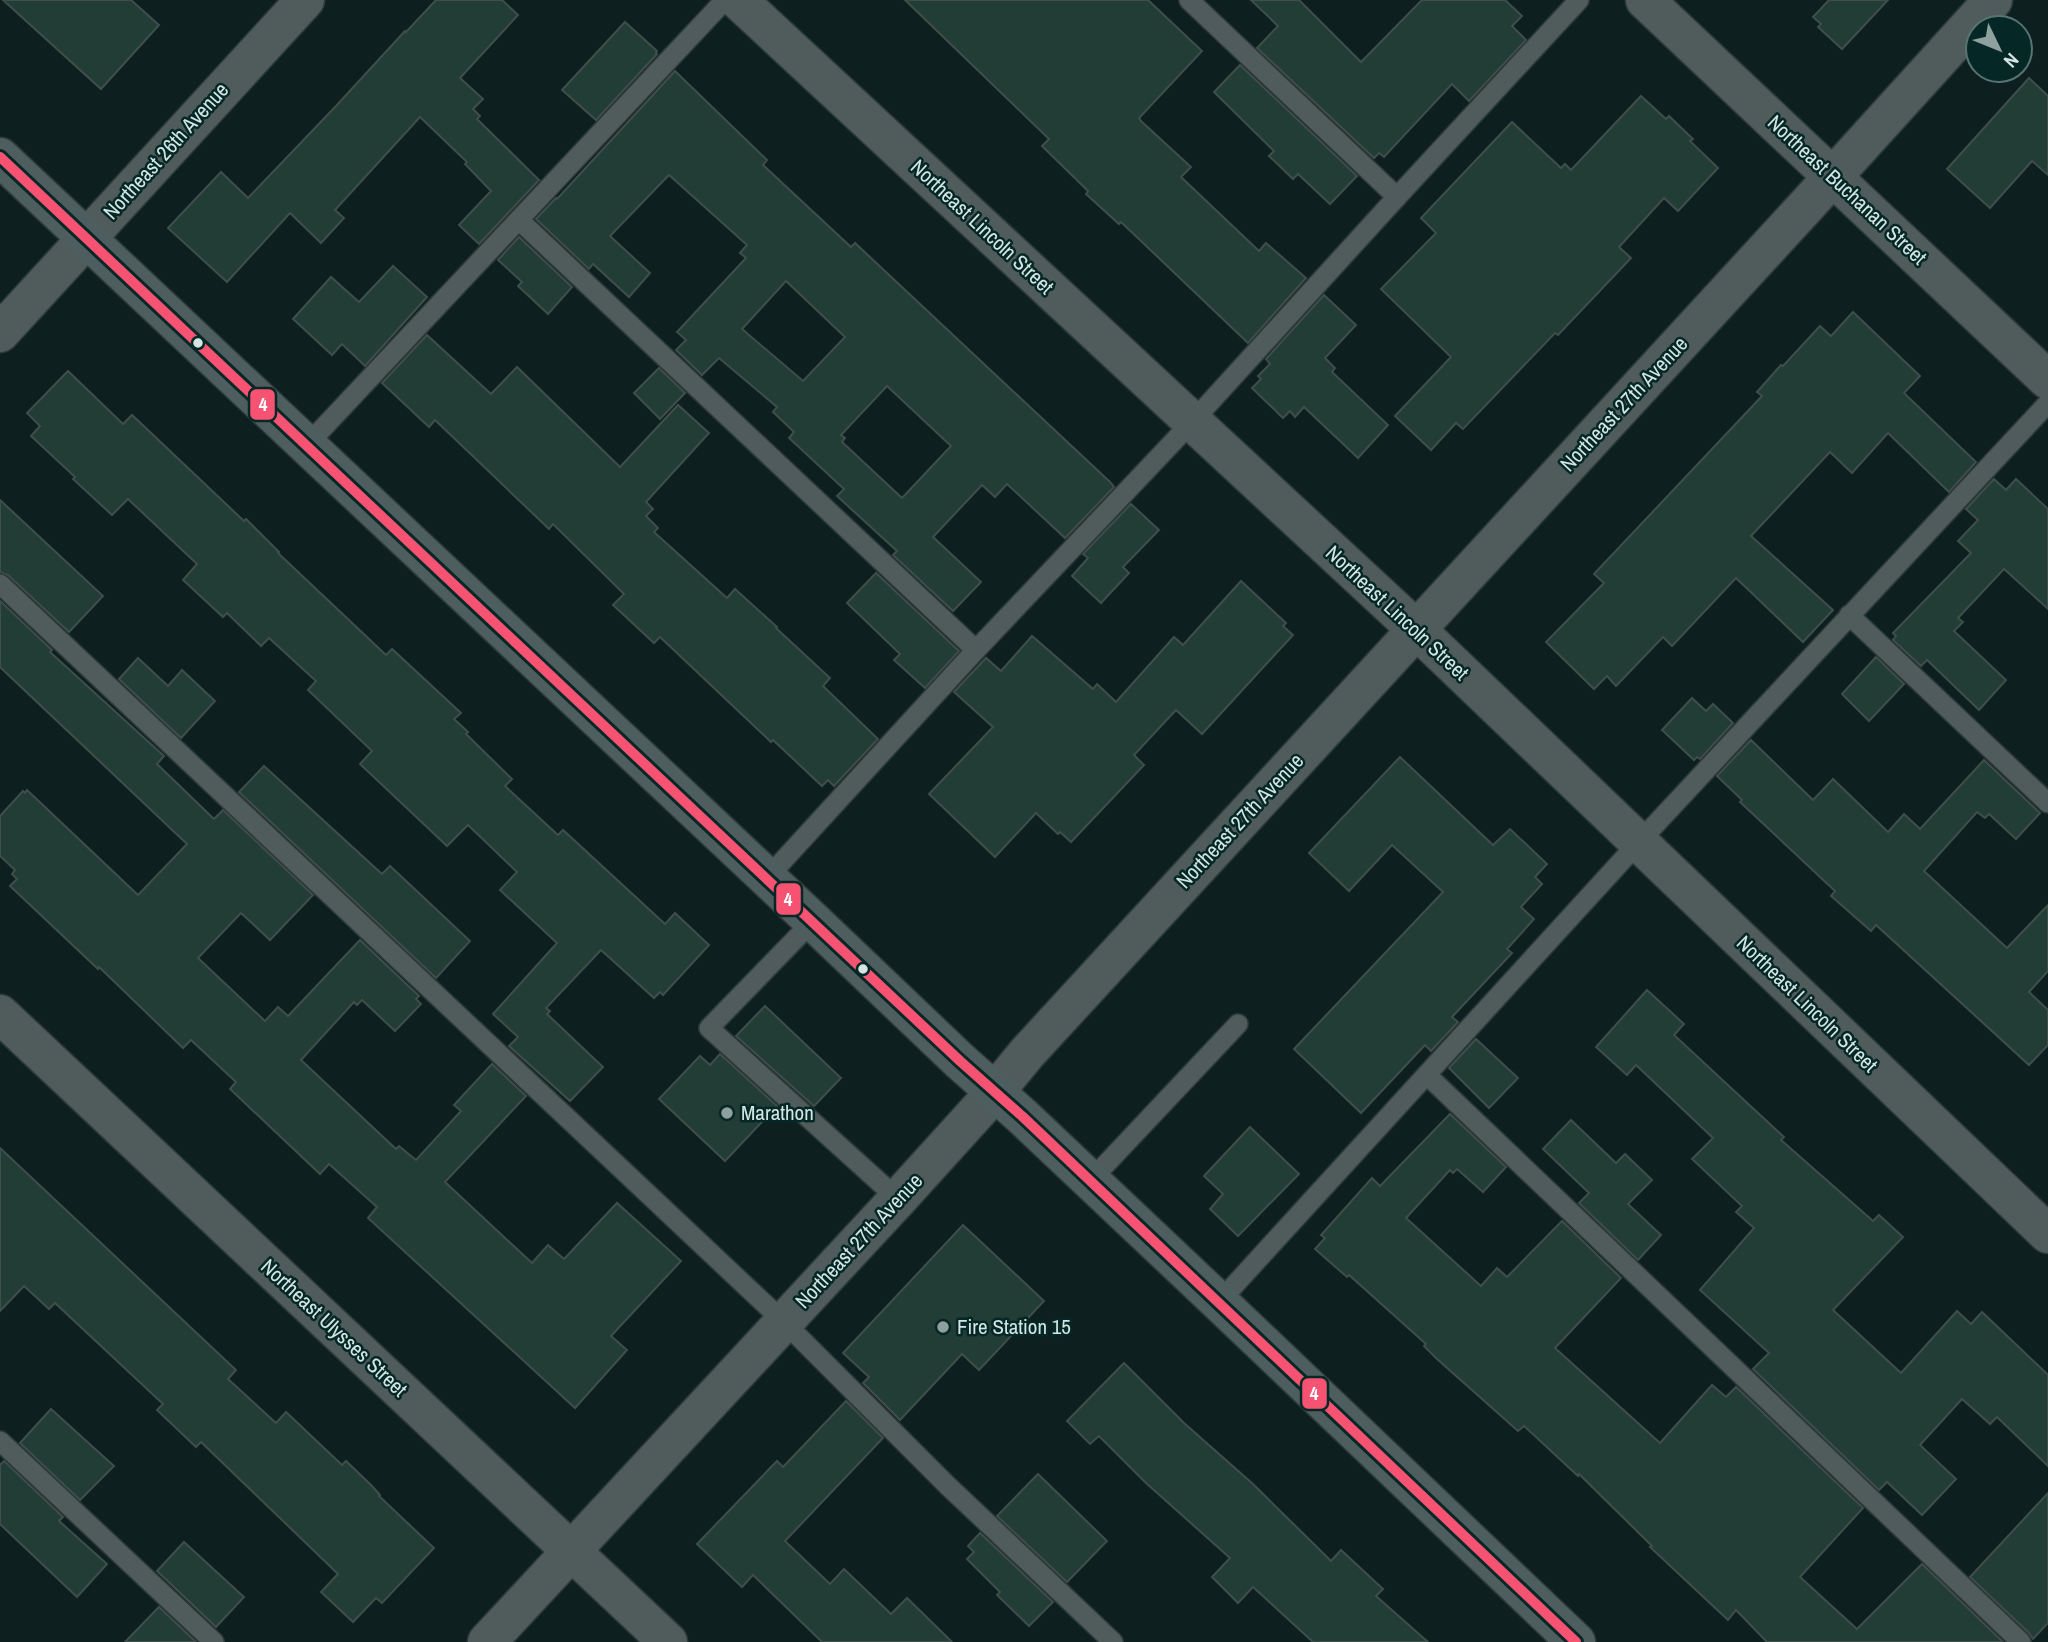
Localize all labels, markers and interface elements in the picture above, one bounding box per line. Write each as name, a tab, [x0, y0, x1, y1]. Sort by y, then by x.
north arrow	[1964, 14, 2034, 84]
text: N	[1998, 48, 2025, 74]
street label: Northeast 26th Avenue	[96, 76, 235, 225]
street label: Northeast Buchanan Street	[1761, 108, 1933, 271]
street label: Northeast Lincoln Street	[905, 153, 1060, 301]
street label: Northeast 27th Avenue	[1553, 330, 1694, 478]
unlabelled marker	[191, 336, 205, 350]
line badge: 4	[249, 388, 276, 421]
text: 4	[259, 391, 268, 417]
street label: Northeast Lincoln Street	[1320, 539, 1475, 687]
street label: Northeast 27th Avenue	[1169, 747, 1310, 895]
line badge: 4	[775, 882, 802, 916]
text: 4	[784, 886, 793, 912]
street label: Northeast Lincoln Street	[1730, 929, 1884, 1079]
unlabelled marker	[856, 962, 870, 976]
place label: Marathon	[741, 1098, 814, 1127]
marker: Marathon	[719, 1105, 735, 1121]
street label: Northeast 27th Avenue	[788, 1167, 929, 1315]
street label: Northeast Ulysses Street	[255, 1252, 414, 1403]
place label: Fire Station 15	[957, 1312, 1071, 1341]
marker: Fire Station 15	[935, 1319, 951, 1335]
line badge: 4	[1301, 1377, 1328, 1410]
text: 4	[1310, 1380, 1319, 1406]

